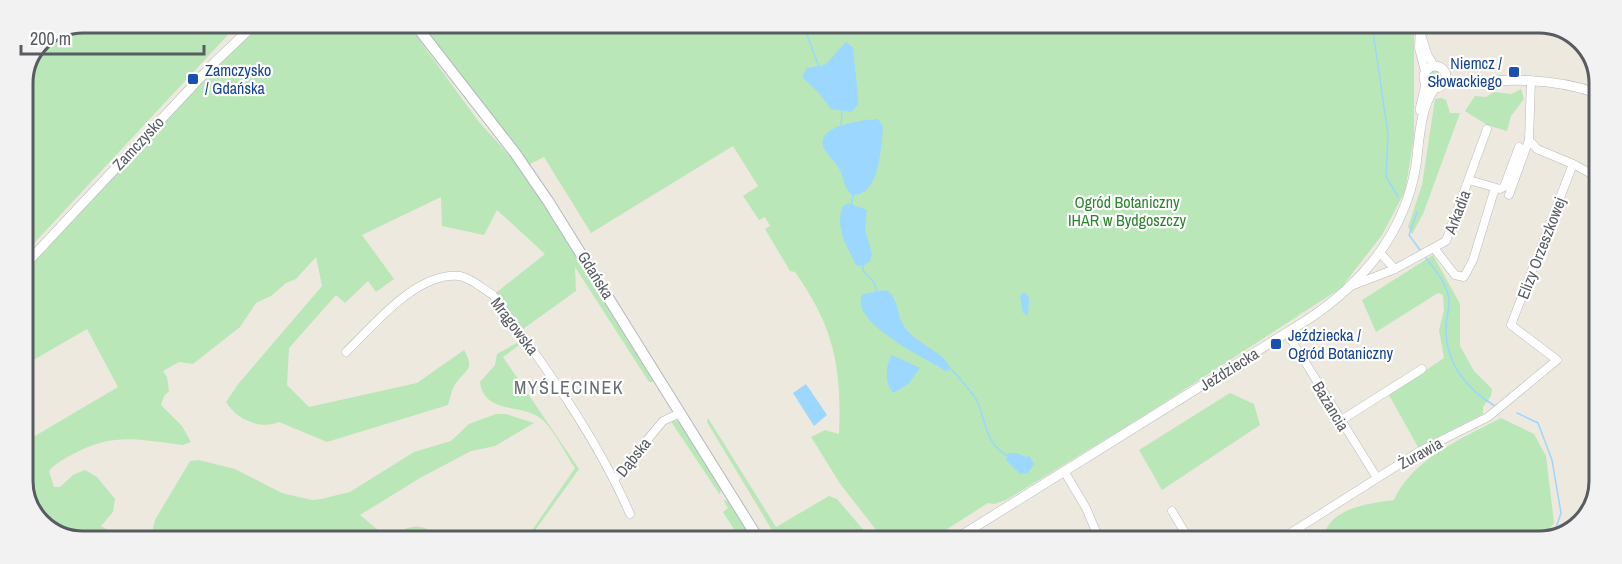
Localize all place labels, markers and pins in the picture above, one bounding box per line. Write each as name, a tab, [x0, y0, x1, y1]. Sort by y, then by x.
place label: Niemcz / Słowackiego	[1428, 52, 1502, 92]
place label: Zamczysko / Gdańska	[205, 59, 271, 99]
marker: Niemcz / Słowackiego	[1507, 65, 1521, 79]
marker: Zamczysko / Gdańska	[186, 72, 200, 86]
place label: Jeździecka / Ogród Botaniczny	[1288, 324, 1393, 364]
marker: Jeździecka / Ogród Botaniczny	[1269, 337, 1283, 351]

